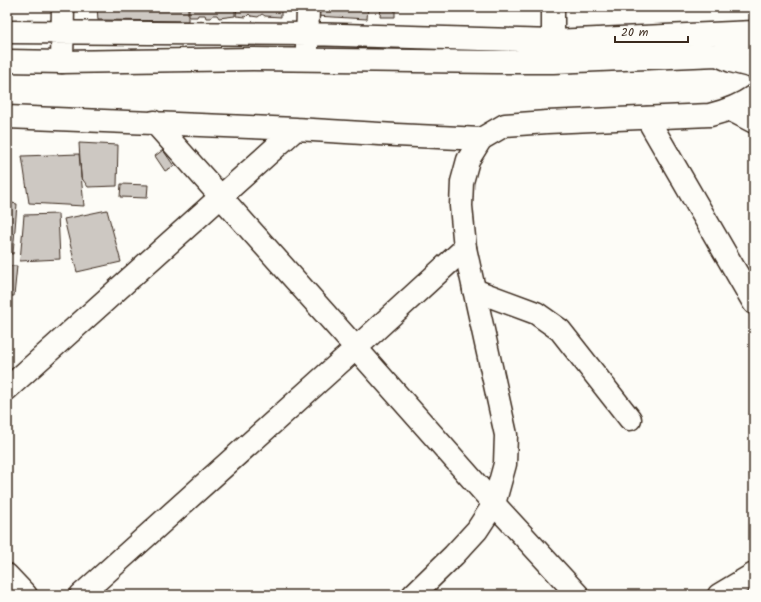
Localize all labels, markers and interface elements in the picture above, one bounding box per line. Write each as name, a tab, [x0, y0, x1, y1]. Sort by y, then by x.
scale bar	[615, 18, 688, 44]
text: 20 m	[621, 23, 649, 42]

